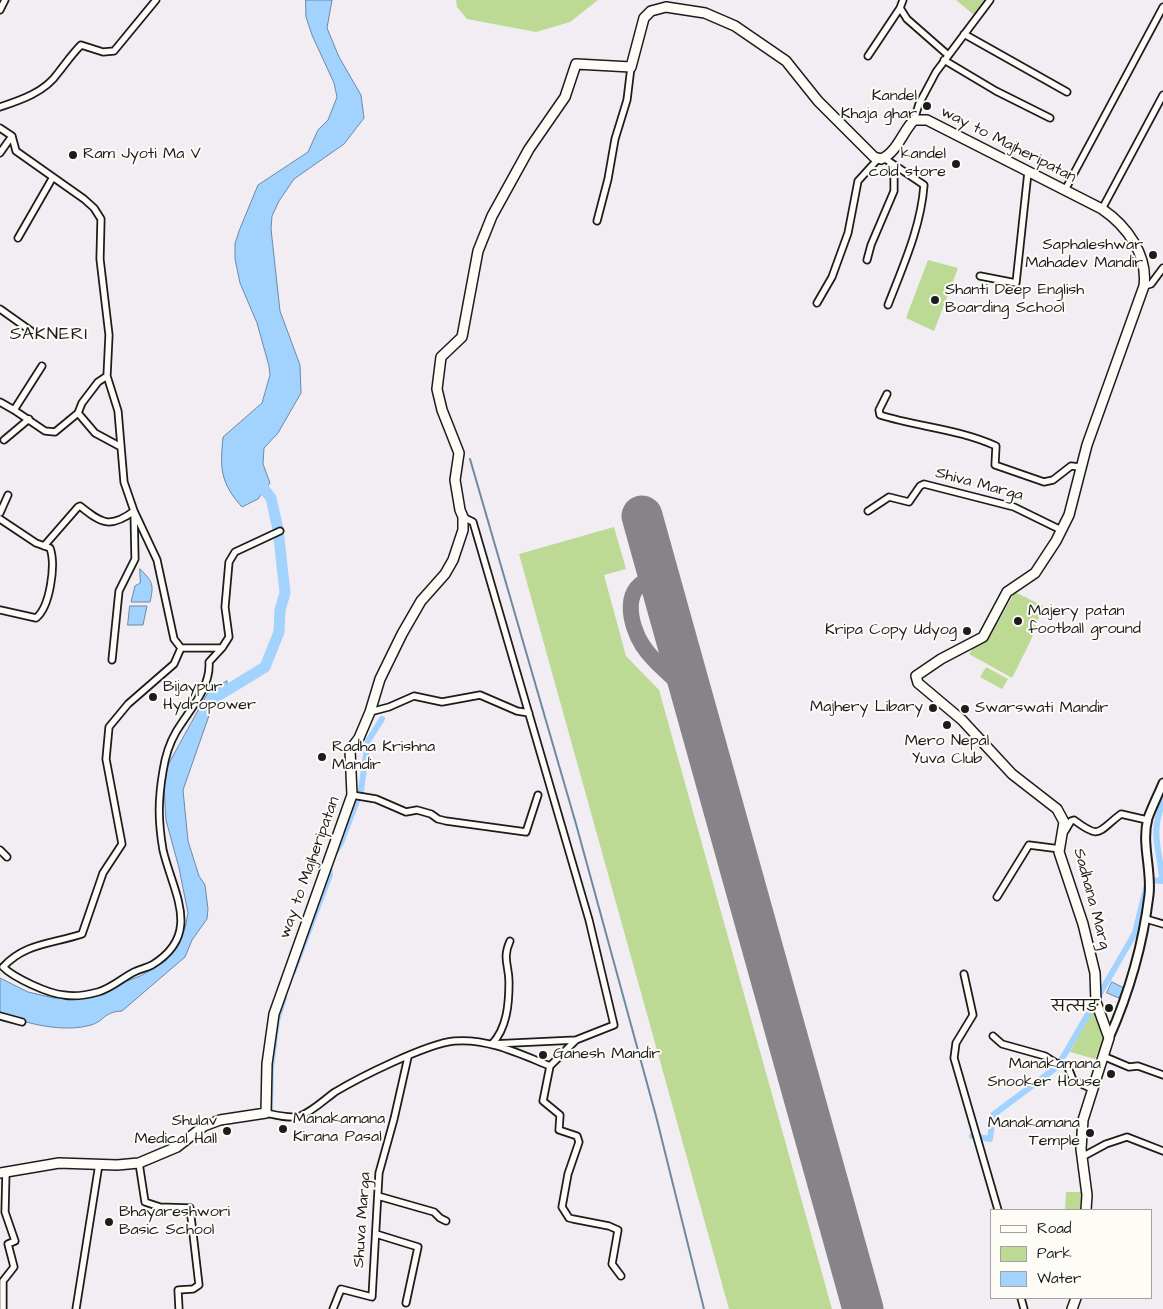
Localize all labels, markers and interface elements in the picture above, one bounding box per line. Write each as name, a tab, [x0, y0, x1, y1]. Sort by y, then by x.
place label: Kandel Khaja ghar	[841, 87, 917, 125]
marker: Kandel Khaja ghar	[921, 100, 933, 112]
street label: way to Majheripatan	[937, 102, 1079, 188]
place label: Ram Jyoti Ma V	[83, 145, 201, 165]
place label: kandel cold store	[869, 145, 946, 183]
marker: Ram Jyoti Ma V	[67, 149, 79, 161]
marker: kandel cold store	[950, 158, 962, 170]
place label: Saphaleshwar Mahadev Mandir	[1025, 236, 1143, 274]
marker: Saphaleshwar Mahadev Mandir	[1147, 249, 1159, 261]
place label: Shanti Deep English Boarding School	[945, 281, 1084, 319]
marker: Shanti Deep English Boarding School	[929, 294, 941, 306]
district label: SAKNERI	[9, 324, 89, 346]
street label: Shiva Marga	[933, 464, 1025, 506]
place label: Majery patan football ground	[1028, 602, 1141, 640]
marker: Majery patan football ground	[1012, 615, 1024, 627]
place label: Kripa Copy Udyog	[825, 621, 957, 641]
marker: Kripa Copy Udyog	[961, 625, 973, 637]
place label: Bijaypur Hydropower	[163, 678, 256, 716]
marker: Bijaypur Hydropower	[147, 691, 159, 703]
place label: Majhery Libary	[810, 698, 923, 718]
place label: Swarswati Mandir	[975, 699, 1108, 719]
marker: Majhery Libary	[927, 702, 939, 714]
marker: Swarswati Mandir	[959, 703, 971, 715]
marker: Mero Nepal Yuva Club	[941, 719, 953, 731]
place label: Mero Nepal Yuva Club	[905, 732, 989, 770]
place label: Radha Krishna Mandir	[332, 738, 435, 776]
marker: Radha Krishna Mandir	[316, 751, 328, 763]
street label: way to Majheripatan	[275, 794, 345, 942]
street label: Sadhana Marg	[1068, 846, 1114, 952]
place label: सत्सङ	[1051, 998, 1099, 1018]
marker: सत्सङ	[1103, 1002, 1115, 1014]
place label: Ganesh Mandir	[553, 1045, 660, 1065]
marker: Ganesh Mandir	[537, 1049, 549, 1061]
place label: Manakamana Snooker House	[988, 1055, 1101, 1093]
marker: Manakamana Snooker House	[1105, 1068, 1117, 1080]
place label: Manakamana Kirana Pasal	[293, 1110, 385, 1148]
place label: Shulav Medical Hall	[134, 1112, 217, 1150]
place label: Manakamana Temple	[988, 1114, 1080, 1152]
marker: Manakamana Kirana Pasal	[277, 1123, 289, 1135]
marker: Shulav Medical Hall	[221, 1125, 233, 1137]
marker: Manakamana Temple	[1084, 1127, 1096, 1139]
street label: Shuva Marga	[350, 1172, 376, 1268]
place label: Bhayareshwori Basic School	[119, 1203, 230, 1241]
legend	[990, 1209, 1153, 1299]
marker: Bhayareshwori Basic School	[103, 1216, 115, 1228]
text: Road	[1037, 1218, 1071, 1239]
text: Park	[1037, 1243, 1072, 1264]
text: Water	[1037, 1268, 1081, 1289]

